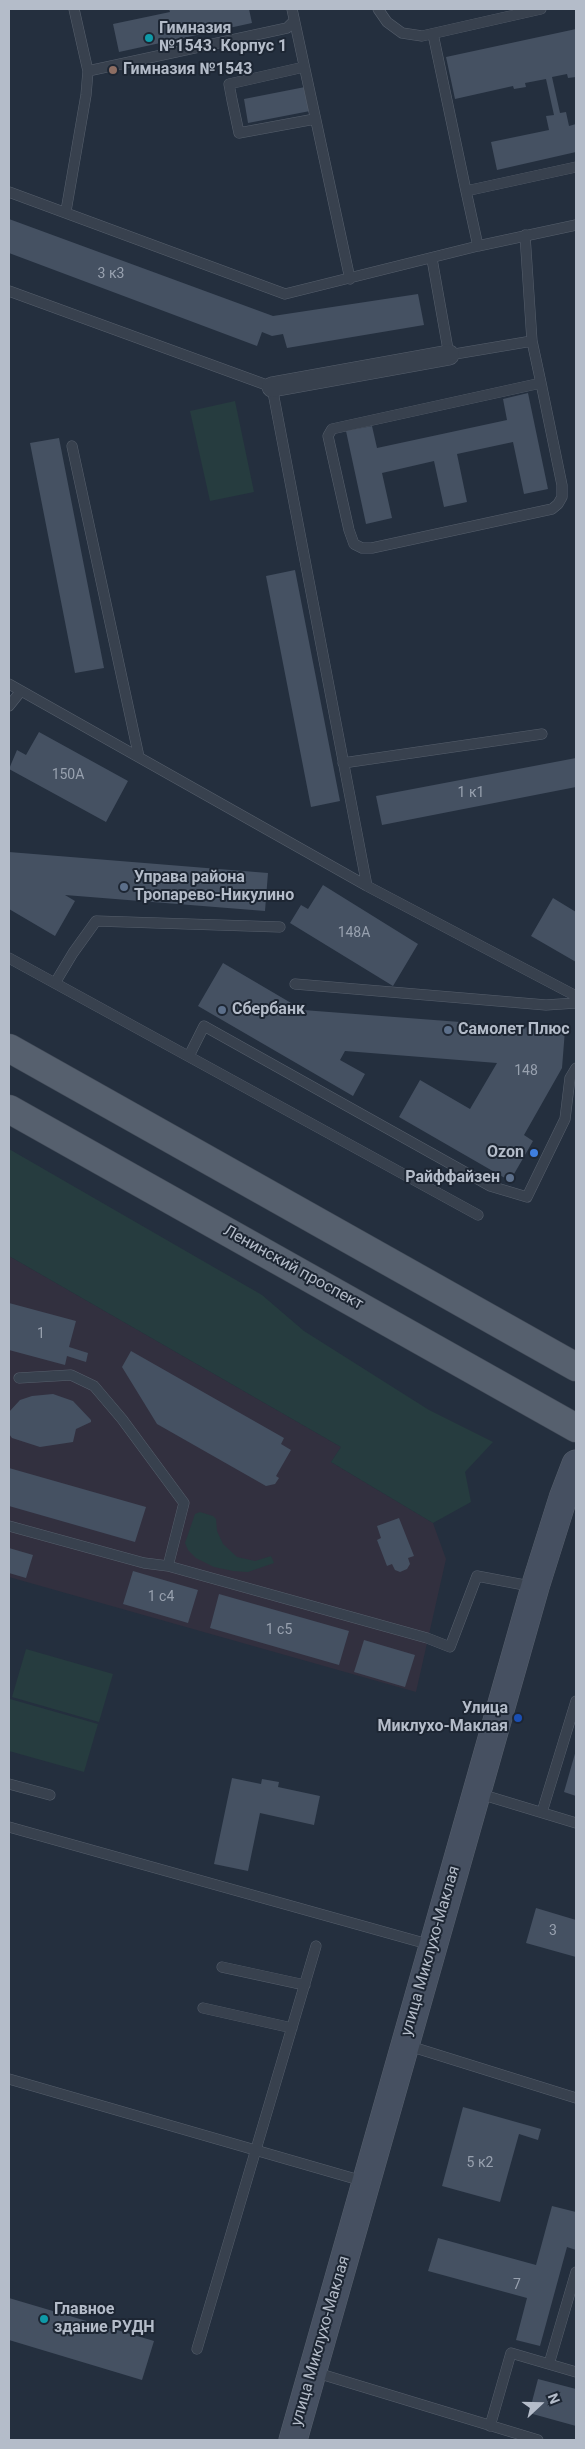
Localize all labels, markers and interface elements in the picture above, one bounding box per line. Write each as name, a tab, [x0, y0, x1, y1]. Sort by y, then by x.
place label: Гимназия №1543. Корпус 1	[159, 19, 287, 57]
marker: Гимназия №1543. Корпус 1	[143, 32, 155, 44]
place label: Гимназия №1543	[123, 60, 252, 80]
marker: Гимназия №1543	[107, 64, 119, 76]
house number: 3 к3	[98, 266, 124, 282]
house number: 150А	[52, 767, 84, 783]
house number: 1 к1	[458, 785, 484, 801]
place label: Управа района Тропарево-Никулино	[134, 868, 294, 906]
marker: Управа района Тропарево-Никулино	[118, 881, 130, 893]
house number: 148А	[338, 925, 370, 941]
place label: Сбербанк	[232, 1000, 305, 1020]
marker: Сбербанк	[216, 1004, 228, 1016]
place label: Самолет Плюс	[458, 1020, 570, 1040]
marker: Самолет Плюс	[442, 1024, 454, 1036]
house number: 148	[514, 1063, 538, 1079]
place label: Ozon	[487, 1143, 524, 1163]
marker: Ozon	[528, 1147, 540, 1159]
place label: Райффайзен	[405, 1168, 500, 1188]
marker: Райффайзен	[504, 1172, 516, 1184]
street label: Ленинский проспект	[220, 1222, 366, 1314]
house number: 1	[37, 1326, 45, 1342]
house number: 1 с4	[148, 1589, 174, 1605]
house number: 1 с5	[266, 1622, 292, 1638]
place label: Улица Миклухо-Маклая	[377, 1699, 508, 1737]
marker: Улица Миклухо-Маклая	[512, 1712, 524, 1724]
street label: улица Миклухо-Маклая	[398, 1864, 464, 2038]
house number: 3	[549, 1923, 557, 1939]
house number: 5 к2	[467, 2155, 493, 2171]
street label: улица Миклухо-Маклая	[288, 2254, 354, 2428]
house number: 7	[513, 2277, 521, 2293]
place label: Главное здание РУДН	[54, 2300, 155, 2338]
marker: Главное здание РУДН	[38, 2313, 50, 2325]
north arrow	[515, 2379, 565, 2429]
text: N	[545, 2391, 563, 2406]

